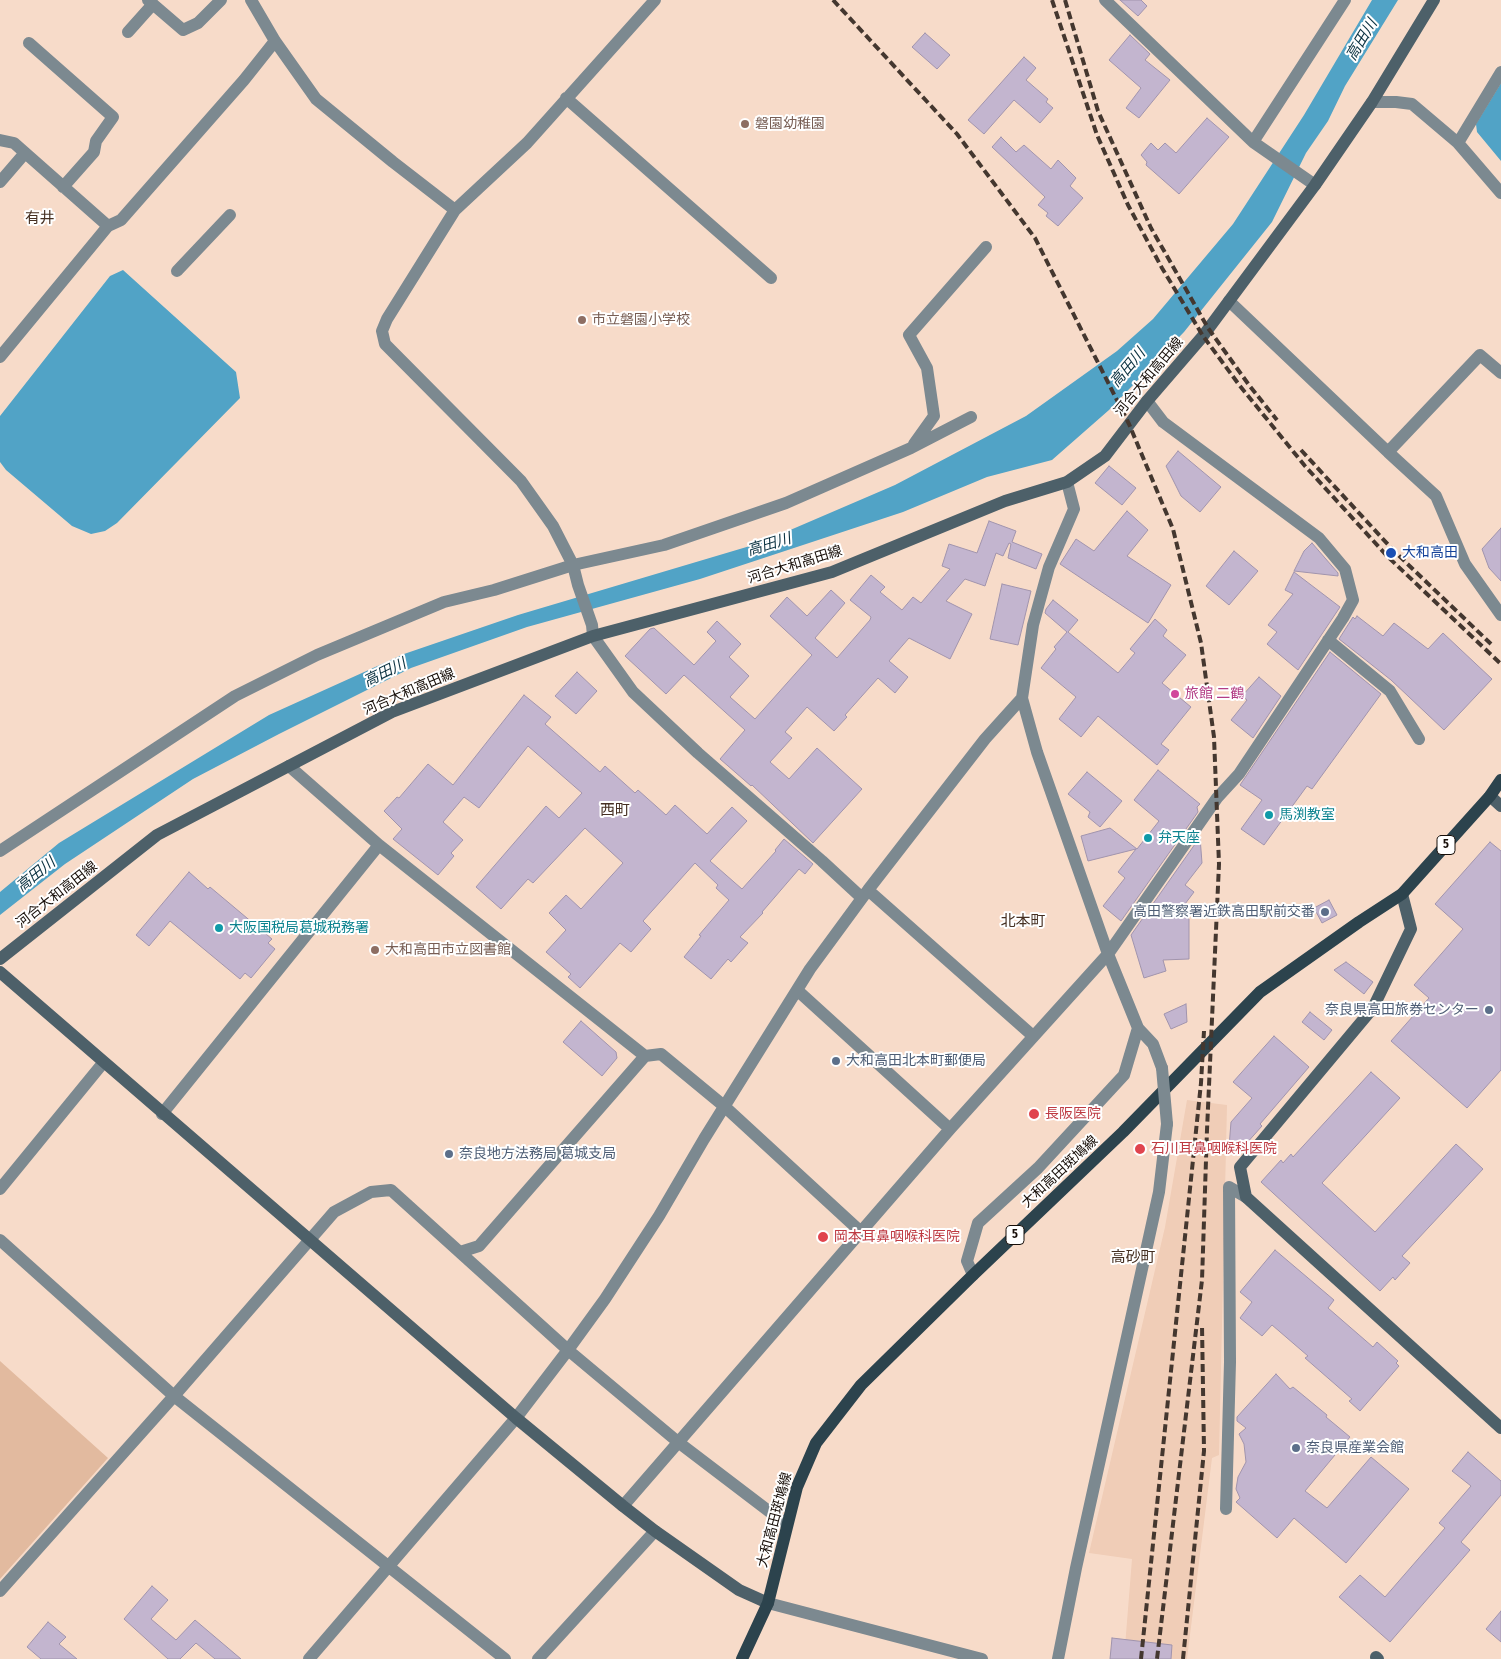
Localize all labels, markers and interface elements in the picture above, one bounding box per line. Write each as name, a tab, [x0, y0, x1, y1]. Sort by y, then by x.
water label: 高田川	[1343, 16, 1381, 64]
place label: 磐園幼稚園	[755, 116, 825, 132]
marker: 磐園幼稚園	[739, 118, 751, 130]
district label: 有井	[25, 210, 55, 228]
place label: 市立磐園小学校	[592, 312, 690, 328]
marker: 市立磐園小学校	[576, 314, 588, 326]
street label: 河合大和高田線	[1111, 334, 1187, 420]
water label: 高田川	[1107, 345, 1149, 391]
water label: 高田川	[745, 530, 793, 560]
street label: 河合大和高田線	[746, 543, 844, 587]
place label: 大和高田	[1402, 545, 1458, 561]
marker: 大和高田	[1384, 546, 1398, 560]
water label: 高田川	[361, 655, 409, 691]
street label: 河合大和高田線	[361, 665, 457, 719]
place label: 旅館 二鶴	[1185, 686, 1244, 702]
marker: 旅館 二鶴	[1169, 688, 1181, 700]
district label: 西町	[600, 802, 630, 820]
place label: 馬渕教室	[1279, 807, 1335, 823]
marker: 馬渕教室	[1263, 809, 1275, 821]
place label: 弁天座	[1158, 830, 1200, 846]
marker: 弁天座	[1142, 832, 1154, 844]
road number: 5	[1437, 836, 1455, 854]
water label: 高田川	[13, 854, 59, 896]
street label: 河合大和高田線	[13, 858, 101, 932]
place label: 高田警察署近鉄高田駅前交番	[1133, 904, 1315, 920]
marker: 高田警察署近鉄高田駅前交番	[1319, 906, 1331, 918]
district label: 北本町	[1001, 913, 1045, 931]
place label: 大阪国税局葛城税務署	[229, 920, 369, 936]
marker: 大阪国税局葛城税務署	[213, 922, 225, 934]
place label: 大和高田市立図書館	[385, 942, 511, 958]
marker: 大和高田市立図書館	[369, 944, 381, 956]
place label: 奈良県高田旅券センター	[1325, 1002, 1479, 1018]
marker: 奈良県高田旅券センター	[1483, 1004, 1495, 1016]
place label: 大和高田北本町郵便局	[846, 1053, 986, 1069]
marker: 大和高田北本町郵便局	[830, 1055, 842, 1067]
place label: 長阪医院	[1045, 1106, 1101, 1122]
marker: 長阪医院	[1027, 1107, 1041, 1121]
street label: 大和高田斑鳩線	[1018, 1132, 1102, 1212]
place label: 石川耳鼻咽喉科医院	[1151, 1141, 1277, 1157]
marker: 石川耳鼻咽喉科医院	[1133, 1142, 1147, 1156]
place label: 奈良地方法務局 葛城支局	[459, 1146, 616, 1162]
marker: 奈良地方法務局 葛城支局	[443, 1148, 455, 1160]
road number: 5	[1006, 1226, 1024, 1244]
place label: 岡本耳鼻咽喉科医院	[834, 1229, 960, 1245]
marker: 岡本耳鼻咽喉科医院	[816, 1230, 830, 1244]
district label: 高砂町	[1111, 1249, 1155, 1267]
place label: 奈良県産業会館	[1306, 1440, 1404, 1456]
marker: 奈良県産業会館	[1290, 1442, 1302, 1454]
street label: 大和高田斑鳩線	[754, 1470, 796, 1570]

